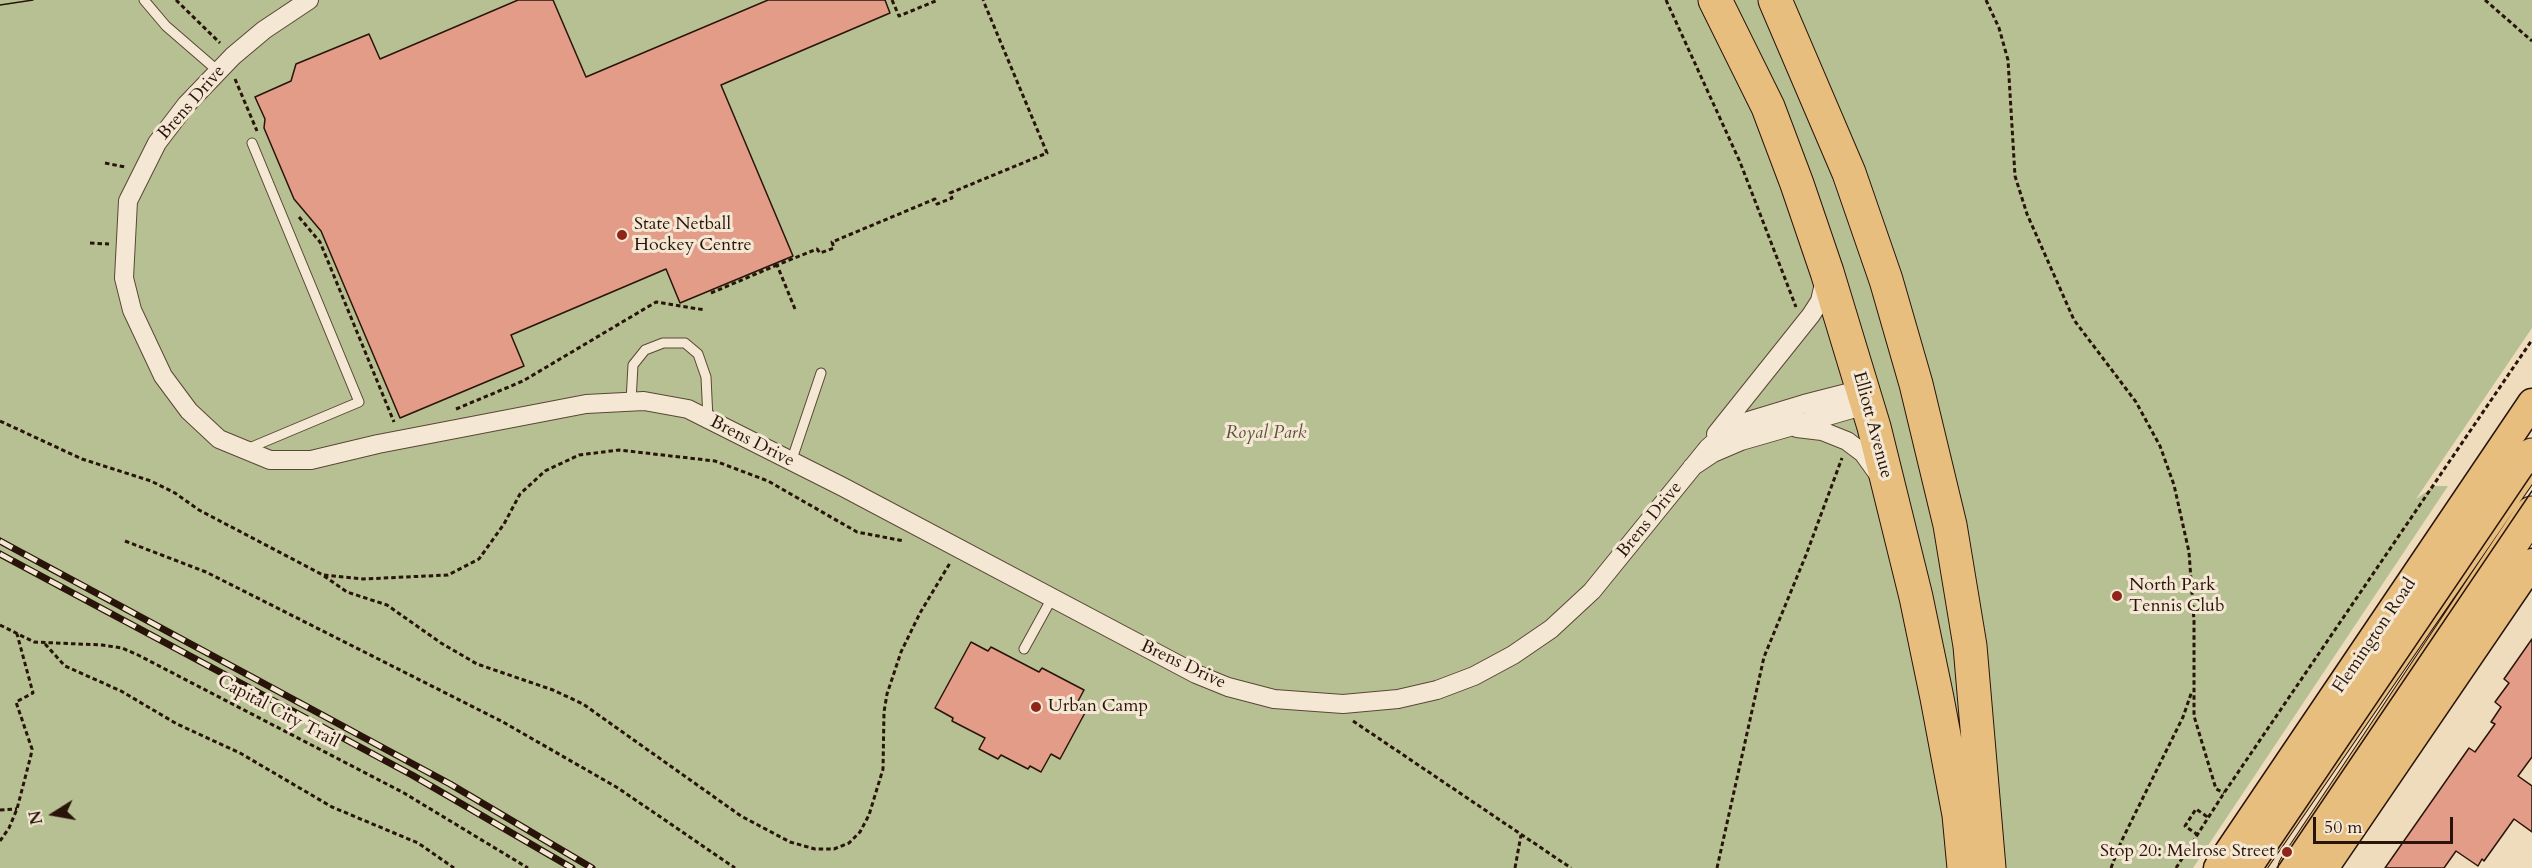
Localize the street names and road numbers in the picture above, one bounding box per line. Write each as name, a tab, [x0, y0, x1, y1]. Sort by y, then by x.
street label: Brens Drive	[154, 61, 230, 145]
street label: Elliott Avenue	[1847, 369, 1897, 481]
street label: Brens Drive	[706, 412, 798, 472]
street label: Brens Drive	[1613, 478, 1687, 562]
street label: Flemington Road	[2329, 575, 2421, 697]
street label: Brens Drive	[1137, 636, 1229, 694]
street label: Capital City Trail	[213, 671, 343, 753]

